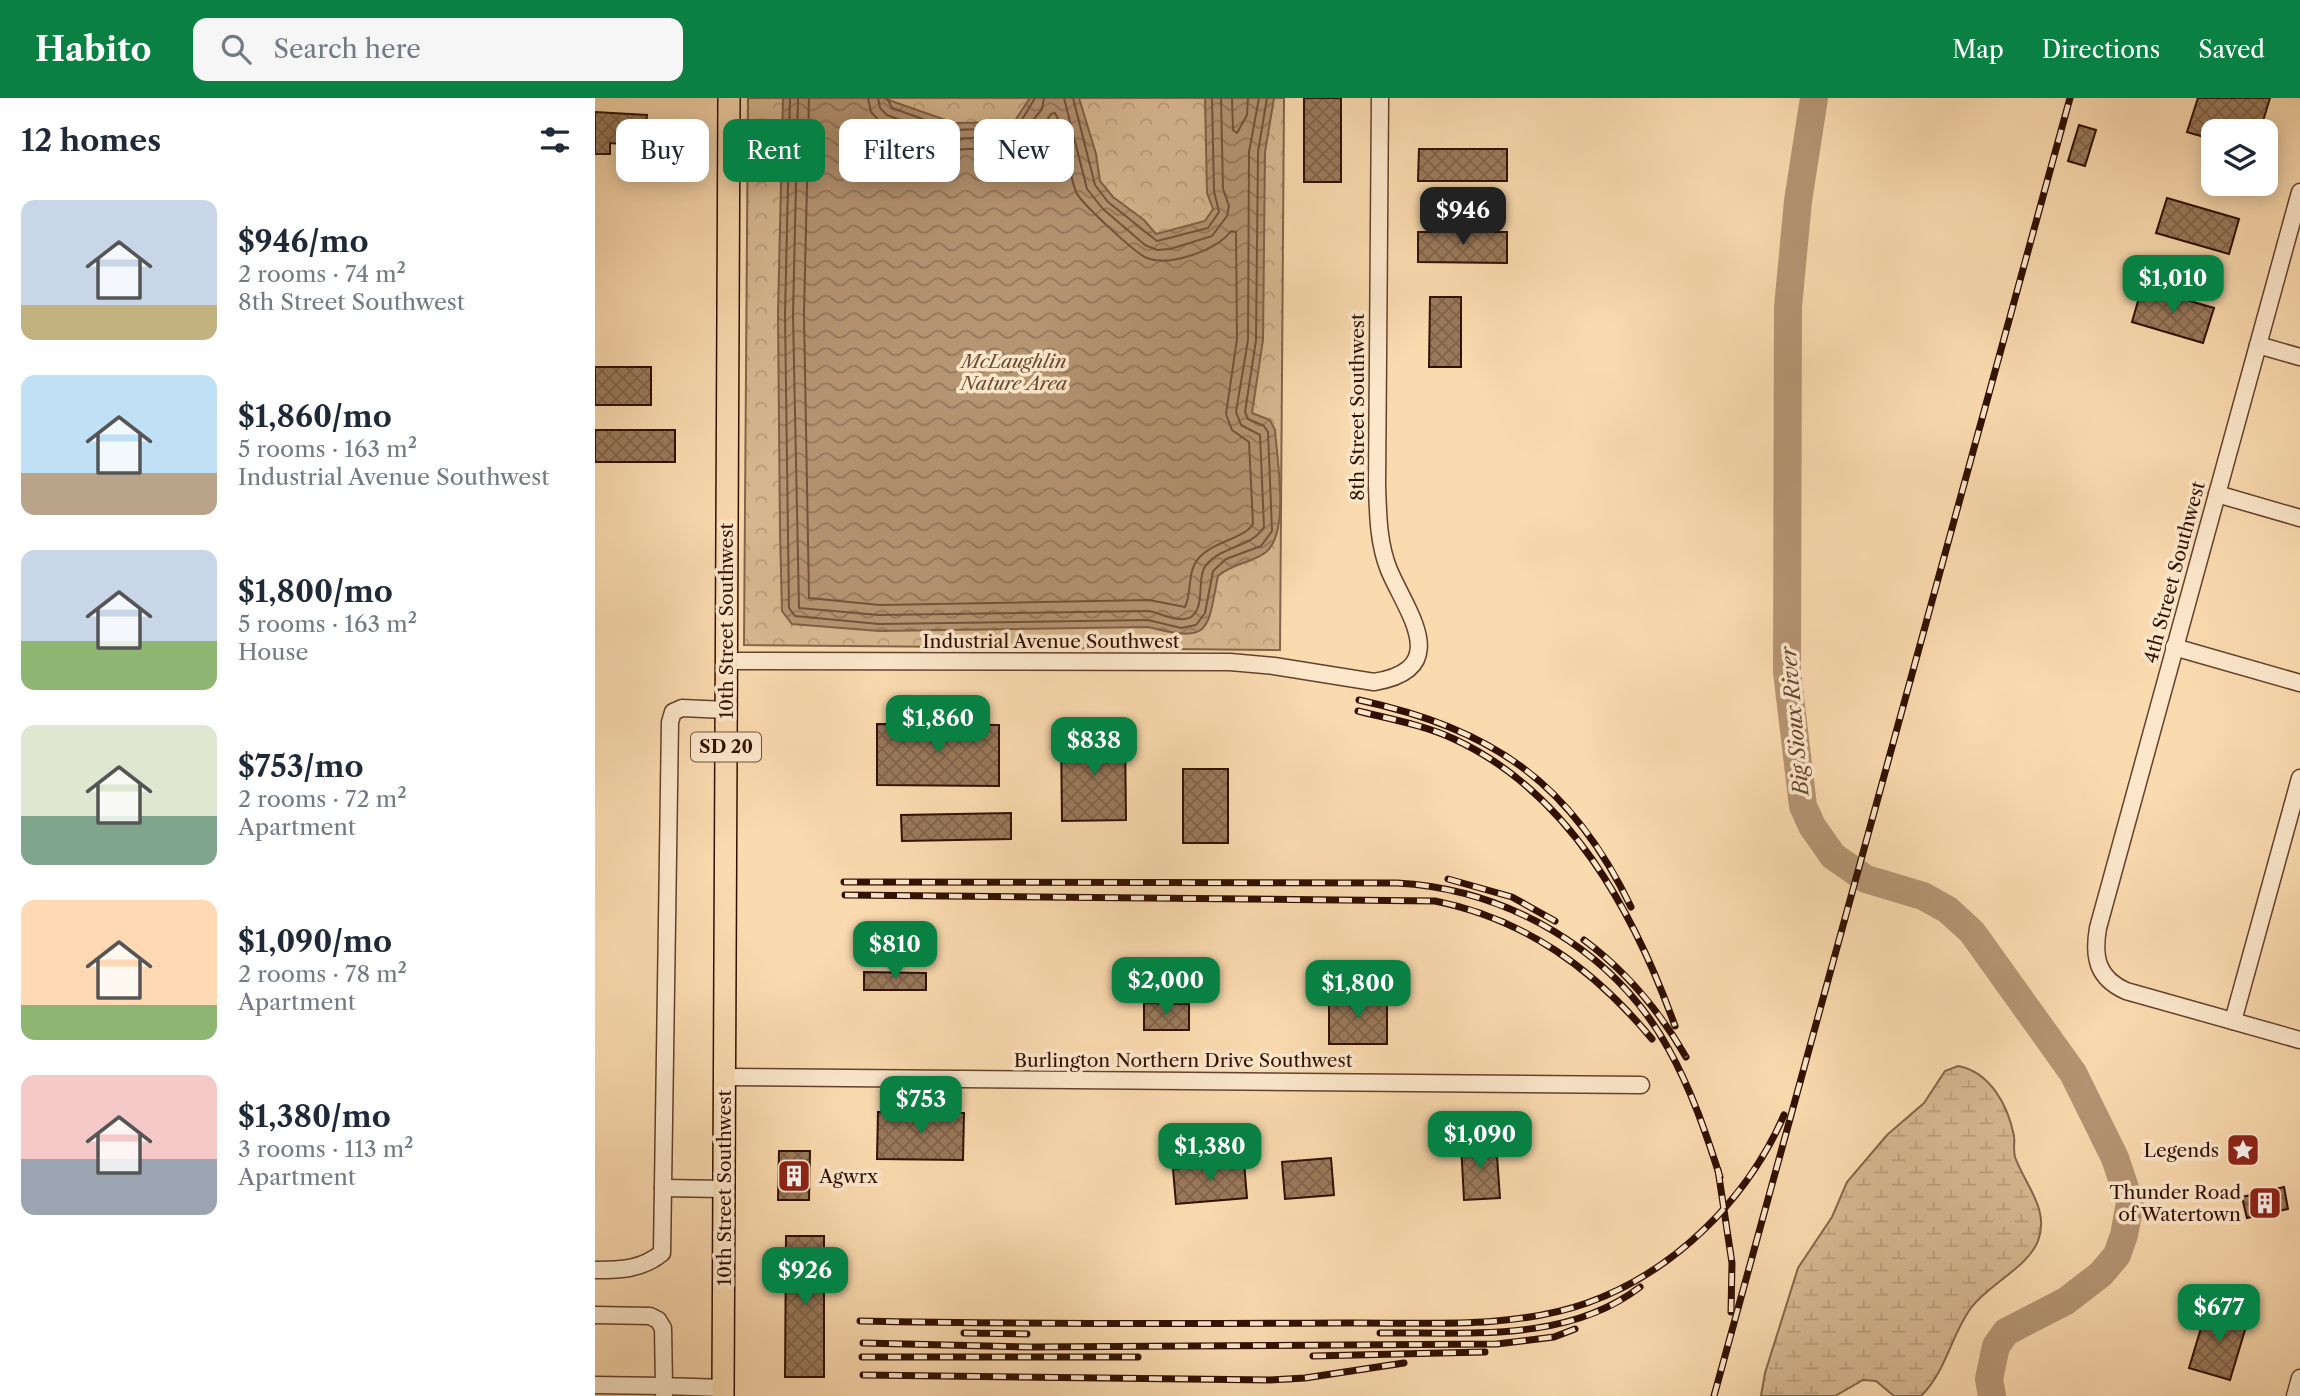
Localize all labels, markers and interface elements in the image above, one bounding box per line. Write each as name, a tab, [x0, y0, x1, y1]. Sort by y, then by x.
search box	[193, 18, 683, 81]
text: Habito	[35, 29, 151, 70]
icon: search	[217, 30, 255, 68]
text: Search here	[273, 33, 421, 65]
text: Map	[1952, 35, 2004, 64]
text: Directions	[2042, 35, 2160, 64]
text: Saved	[2198, 35, 2265, 64]
chip: Buy	[616, 119, 709, 182]
chip: Rent	[723, 119, 825, 182]
chip: Filters	[839, 119, 960, 182]
chip: New	[974, 119, 1074, 182]
map controls	[2201, 119, 2278, 196]
button: layers	[2201, 119, 2278, 196]
icon: filters	[536, 121, 574, 159]
text: 12 homes	[21, 122, 161, 159]
pin: $946	[1422, 188, 1504, 247]
text: $946	[1436, 196, 1490, 224]
text: $946/mo	[238, 223, 369, 260]
icon: home	[77, 228, 161, 312]
pin: $1,010	[2116, 256, 2230, 315]
text: 2 rooms · 74 m²	[238, 260, 406, 288]
text: $1,010	[2139, 264, 2207, 292]
text: 8th Street Southwest	[238, 288, 465, 316]
street label: 8th Street Southwest	[1346, 313, 1369, 501]
park label: McLaughlin Nature Area	[959, 350, 1068, 395]
text: $1,860/mo	[238, 398, 392, 435]
icon: home	[77, 403, 161, 487]
text: 5 rooms · 163 m²	[238, 435, 417, 463]
text: Industrial Avenue Southwest	[238, 463, 549, 491]
street label: 4th Street Southwest	[2139, 478, 2210, 665]
street label: 10th Street Southwest	[715, 523, 738, 719]
text: $1,800/mo	[238, 573, 393, 610]
icon: home	[77, 578, 161, 662]
text: 5 rooms · 163 m²	[238, 610, 417, 638]
street label: Industrial Avenue Southwest	[922, 630, 1180, 653]
text: House	[238, 638, 308, 666]
water label: Big Sioux River	[1775, 644, 1814, 799]
pin: $1,860	[881, 696, 995, 755]
text: $1,860	[902, 704, 974, 732]
pin: $838	[1053, 718, 1135, 777]
text: $838	[1067, 726, 1121, 754]
road number: SD 20	[691, 732, 761, 762]
text: $753/mo	[238, 748, 364, 785]
icon: home	[77, 753, 161, 837]
text: 2 rooms · 72 m²	[238, 785, 407, 813]
text: Apartment	[238, 813, 356, 841]
pin: $810	[854, 922, 936, 981]
text: $1,090/mo	[238, 923, 392, 960]
icon: home	[77, 928, 161, 1012]
text: $810	[869, 930, 921, 958]
pin: $2,000	[1109, 958, 1223, 1017]
text: 2 rooms · 78 m²	[238, 960, 407, 988]
pin: $1,800	[1301, 960, 1415, 1020]
text: $2,000	[1128, 966, 1204, 994]
text: $1,800	[1322, 969, 1394, 997]
text: Apartment	[238, 988, 356, 1016]
street label: Burlington Northern Drive Southwest	[1014, 1049, 1353, 1072]
pin: $753	[880, 1076, 962, 1136]
text: $753	[896, 1085, 946, 1113]
street label: 10th Street Southwest	[713, 1090, 736, 1286]
text: $1,380/mo	[238, 1098, 391, 1135]
icon: home	[77, 1103, 161, 1187]
pin: $1,090	[1423, 1112, 1537, 1171]
text: $1,090	[1444, 1120, 1516, 1148]
pin: $1,380	[1153, 1124, 1267, 1183]
place icon: Legends	[2224, 1131, 2262, 1169]
text: $1,380	[1174, 1132, 1246, 1160]
text: 3 rooms · 113 m²	[238, 1135, 414, 1163]
place label: Legends	[2144, 1139, 2219, 1162]
building icon: Agwrx	[775, 1157, 813, 1195]
text: Apartment	[238, 1163, 356, 1191]
place label: Agwrx	[818, 1165, 879, 1188]
place label: Thunder Road of Watertown	[2109, 1181, 2241, 1226]
building icon: Thunder Road of Watertown	[2246, 1184, 2284, 1222]
pin: $926	[764, 1248, 846, 1307]
text: $926	[778, 1256, 832, 1284]
pin: $677	[2178, 1284, 2260, 1344]
text: $677	[2194, 1293, 2244, 1321]

